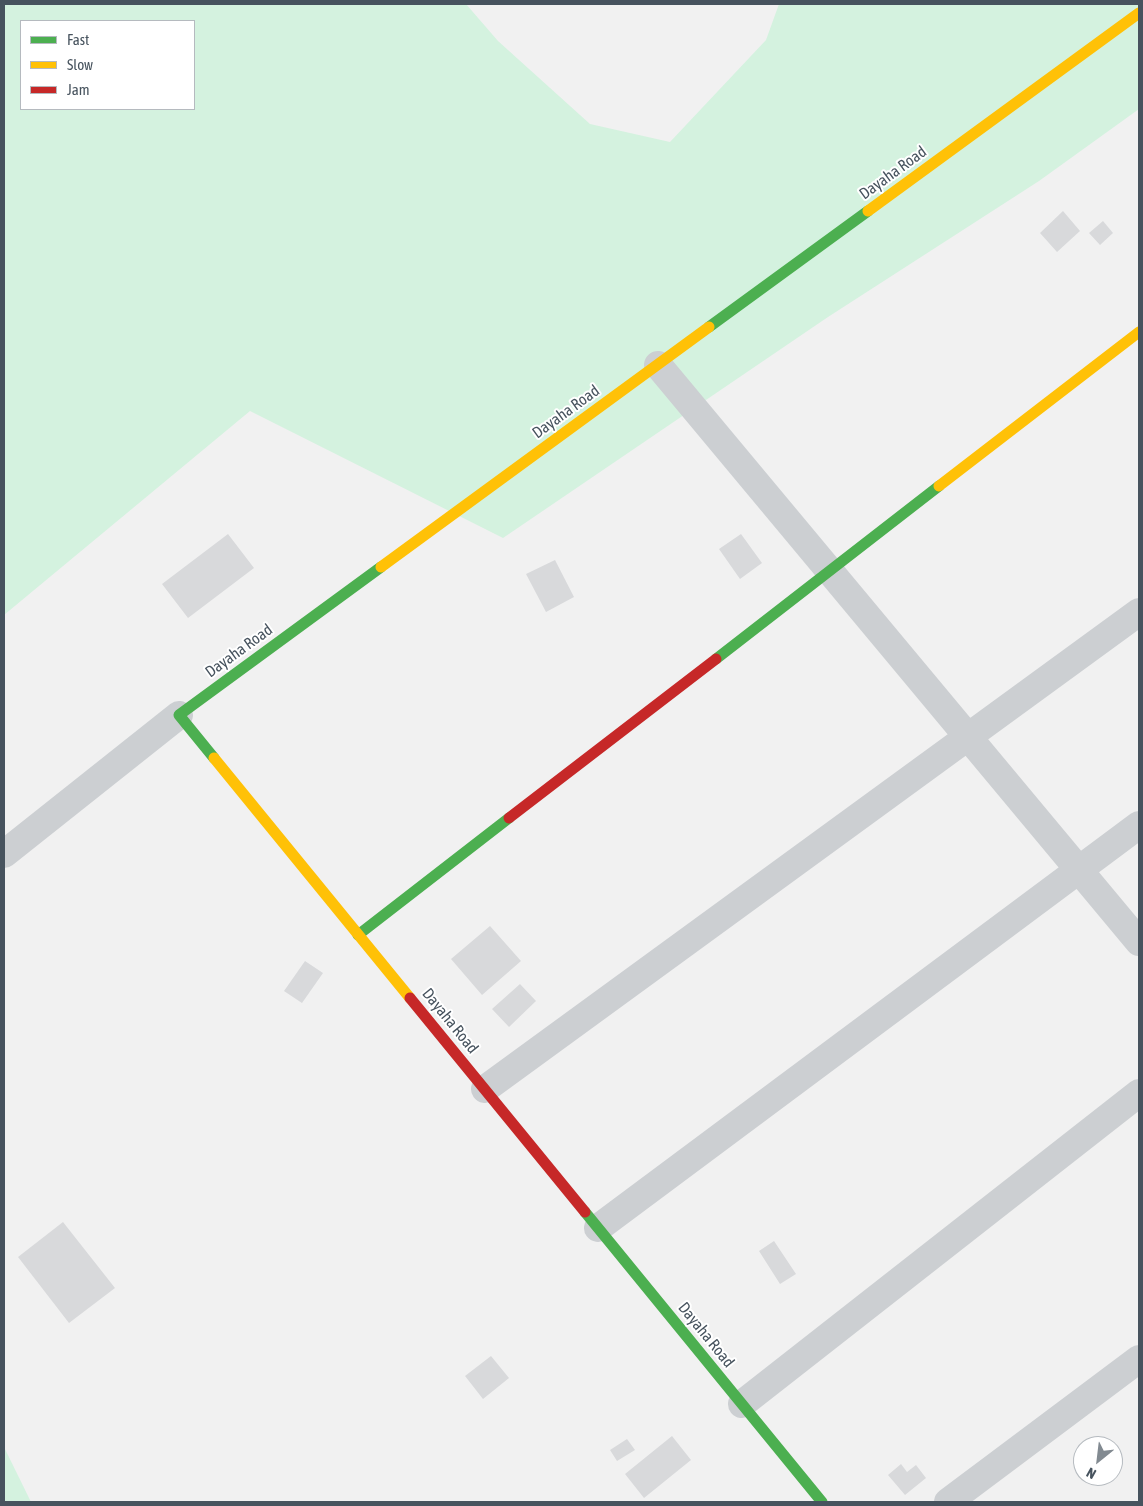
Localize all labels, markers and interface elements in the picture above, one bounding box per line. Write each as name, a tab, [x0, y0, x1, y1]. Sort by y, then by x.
legend	[20, 20, 195, 110]
text: Fast	[67, 31, 89, 48]
text: Slow	[67, 56, 93, 73]
text: Jam	[67, 81, 90, 98]
street label: Dayaha Road	[856, 142, 930, 204]
street label: Dayaha Road	[529, 381, 603, 443]
street label: Dayaha Road	[202, 620, 276, 682]
street label: Dayaha Road	[418, 985, 482, 1057]
street label: Dayaha Road	[674, 1299, 738, 1371]
north arrow	[1073, 1436, 1123, 1486]
text: N	[1084, 1464, 1099, 1482]

